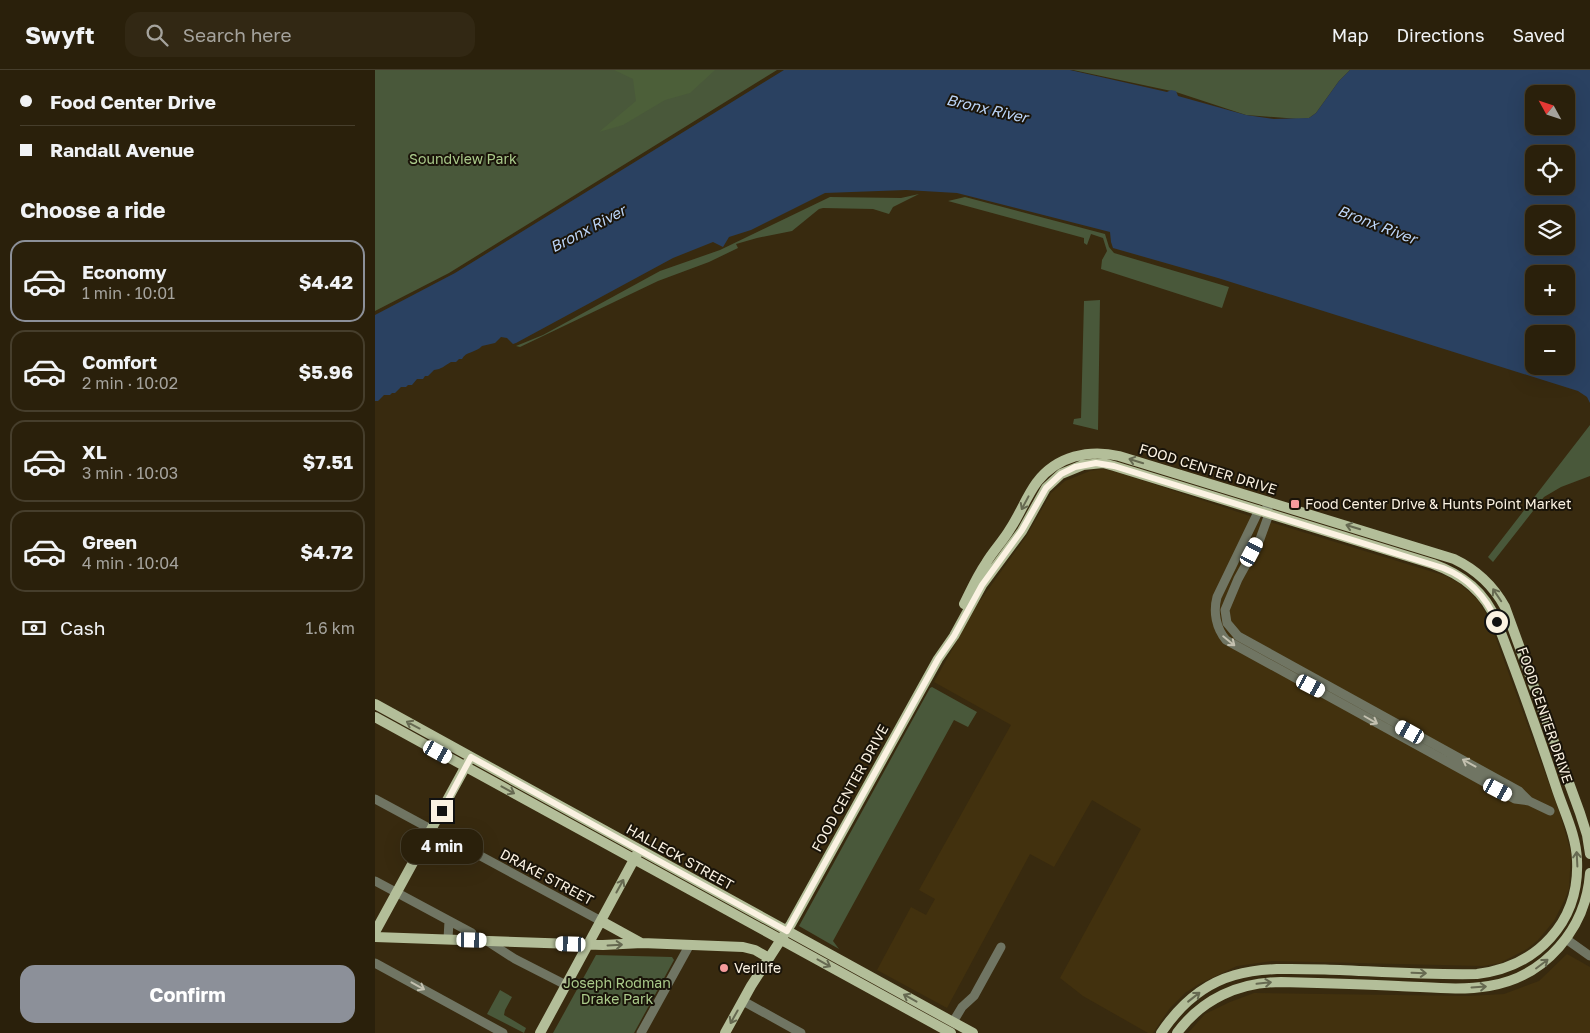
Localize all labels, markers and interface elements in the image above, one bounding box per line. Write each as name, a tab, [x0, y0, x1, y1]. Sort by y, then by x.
search box	[125, 12, 475, 57]
text: Swyft	[25, 20, 95, 49]
icon: search	[143, 21, 171, 49]
text: Search here	[183, 23, 292, 46]
text: Map	[1332, 24, 1368, 46]
text: Directions	[1396, 24, 1484, 46]
text: Saved	[1512, 24, 1565, 46]
north arrow	[1525, 85, 1575, 135]
map controls	[1525, 85, 1575, 375]
text: Food Center Drive	[50, 90, 216, 113]
water label: Bronx River	[945, 90, 1032, 127]
text: Randall Avenue	[50, 138, 194, 161]
button: locate	[1525, 145, 1575, 195]
park label: Soundview Park	[409, 150, 517, 167]
text: Choose a ride	[20, 196, 166, 223]
water label: Bronx River	[547, 200, 630, 256]
water label: Bronx River	[1335, 201, 1421, 248]
button: layers	[1525, 205, 1575, 255]
icon: car	[22, 259, 67, 304]
text: Economy	[82, 260, 167, 283]
button: +	[1525, 265, 1575, 315]
text: $4.42	[299, 270, 353, 293]
text: 1 min · 10:01	[82, 283, 175, 303]
button: −	[1525, 325, 1575, 375]
icon: car	[22, 349, 67, 394]
text: Comfort	[82, 350, 157, 373]
text: $5.96	[298, 360, 353, 383]
text: 2 min · 10:02	[82, 373, 178, 393]
icon: car	[22, 439, 67, 484]
text: XL	[82, 440, 107, 463]
street label: FOOD CENTER DRIVE	[1137, 440, 1279, 498]
text: $7.51	[302, 450, 353, 473]
one-way arrow	[1128, 455, 1144, 465]
text: 3 min · 10:03	[82, 463, 178, 483]
one-way arrow	[1020, 495, 1029, 510]
place label: Food Center Drive & Hunts Point Market	[1305, 495, 1572, 512]
marker: Food Center Drive & Hunts Point Market	[1289, 498, 1301, 510]
one-way arrow	[1345, 522, 1361, 532]
icon: car	[22, 529, 67, 574]
text: Green	[82, 530, 137, 553]
car	[1238, 535, 1265, 569]
text: $4.72	[300, 540, 353, 563]
text: 4 min · 10:04	[82, 553, 179, 573]
one-way arrow	[1492, 588, 1502, 602]
route start	[1486, 611, 1508, 633]
icon: cash	[20, 614, 48, 642]
text: Cash	[60, 616, 105, 639]
text: 1.6 km	[306, 618, 355, 638]
one-way arrow	[1223, 636, 1236, 647]
street label: FOOD CENTER DRIVE	[1514, 645, 1577, 785]
car	[1294, 672, 1327, 700]
one-way arrow	[1363, 716, 1378, 726]
car	[1393, 718, 1426, 746]
one-way arrow	[406, 720, 421, 730]
street label: FOOD CENTER DRIVE	[807, 721, 892, 854]
car	[421, 738, 454, 766]
one-way arrow	[1462, 758, 1477, 767]
car	[1481, 776, 1514, 804]
one-way arrow	[501, 786, 515, 796]
route end	[431, 800, 453, 822]
street label: HALLECK STREET	[624, 820, 737, 893]
callout: 4 min	[401, 828, 483, 864]
text: 4 min	[421, 836, 463, 856]
street label: DRAKE STREET	[498, 845, 597, 908]
one-way arrow	[1572, 851, 1581, 867]
one-way arrow	[615, 878, 625, 893]
car	[456, 932, 487, 948]
car	[555, 936, 586, 952]
one-way arrow	[607, 940, 623, 949]
one-way arrow	[817, 958, 832, 968]
one-way arrow	[1535, 958, 1548, 969]
place label: Verilife	[734, 959, 781, 976]
marker: Verilife	[718, 962, 730, 974]
button: Confirm	[20, 965, 355, 1023]
one-way arrow	[1411, 968, 1427, 977]
park label: Joseph Rodman Drake Park	[563, 974, 671, 1007]
one-way arrow	[1256, 978, 1272, 988]
one-way arrow	[410, 981, 425, 991]
one-way arrow	[1471, 982, 1487, 992]
one-way arrow	[1187, 992, 1200, 1003]
one-way arrow	[904, 993, 918, 1003]
one-way arrow	[729, 1009, 739, 1024]

